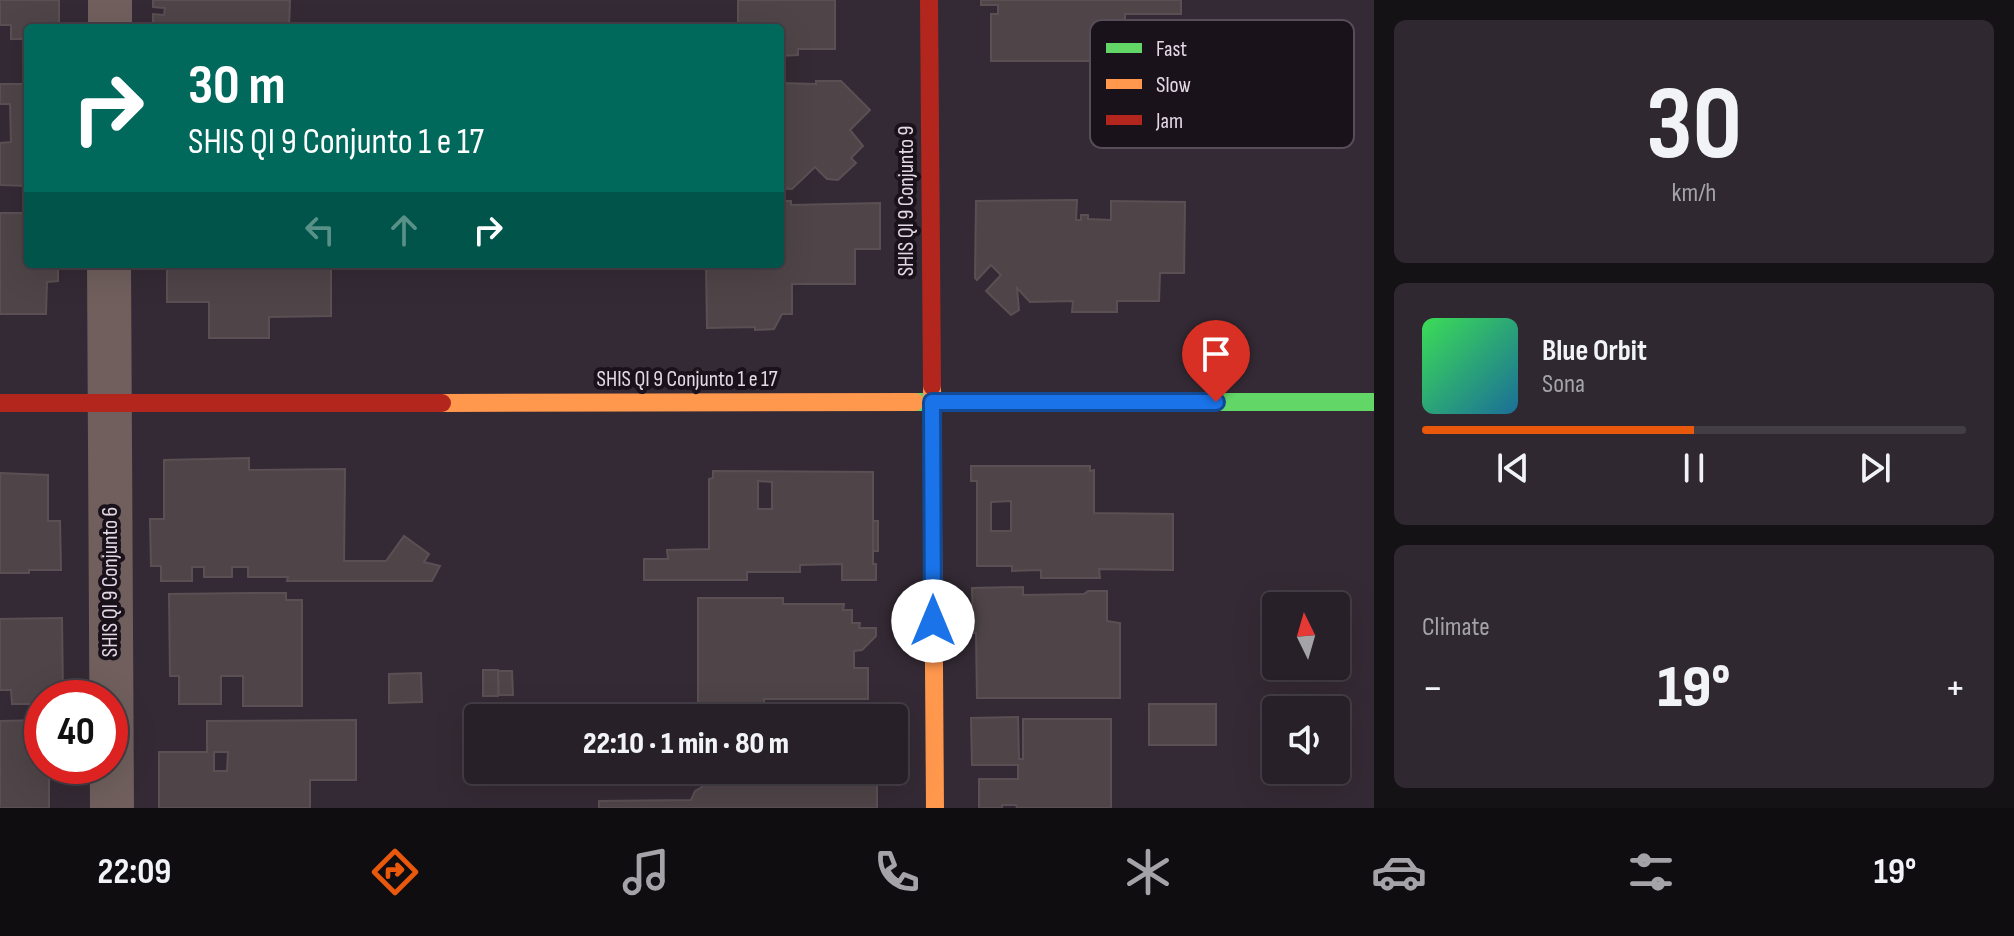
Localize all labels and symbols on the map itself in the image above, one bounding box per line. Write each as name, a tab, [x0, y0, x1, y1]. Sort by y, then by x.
legend	[1090, 20, 1354, 148]
text: Fast	[1156, 36, 1187, 63]
text: Slow	[1156, 72, 1191, 99]
text: Jam	[1155, 108, 1183, 135]
street label: SHIS QI 9 Conjunto 9	[893, 126, 920, 276]
pin	[1182, 320, 1250, 402]
street label: SHIS QI 9 Conjunto 1 e 17	[597, 366, 778, 393]
street label: SHIS QI 9 Conjunto 6	[97, 507, 124, 657]
position arrow	[891, 579, 975, 663]
north arrow	[1262, 592, 1350, 680]
speed limit sign: 40	[24, 680, 128, 784]

